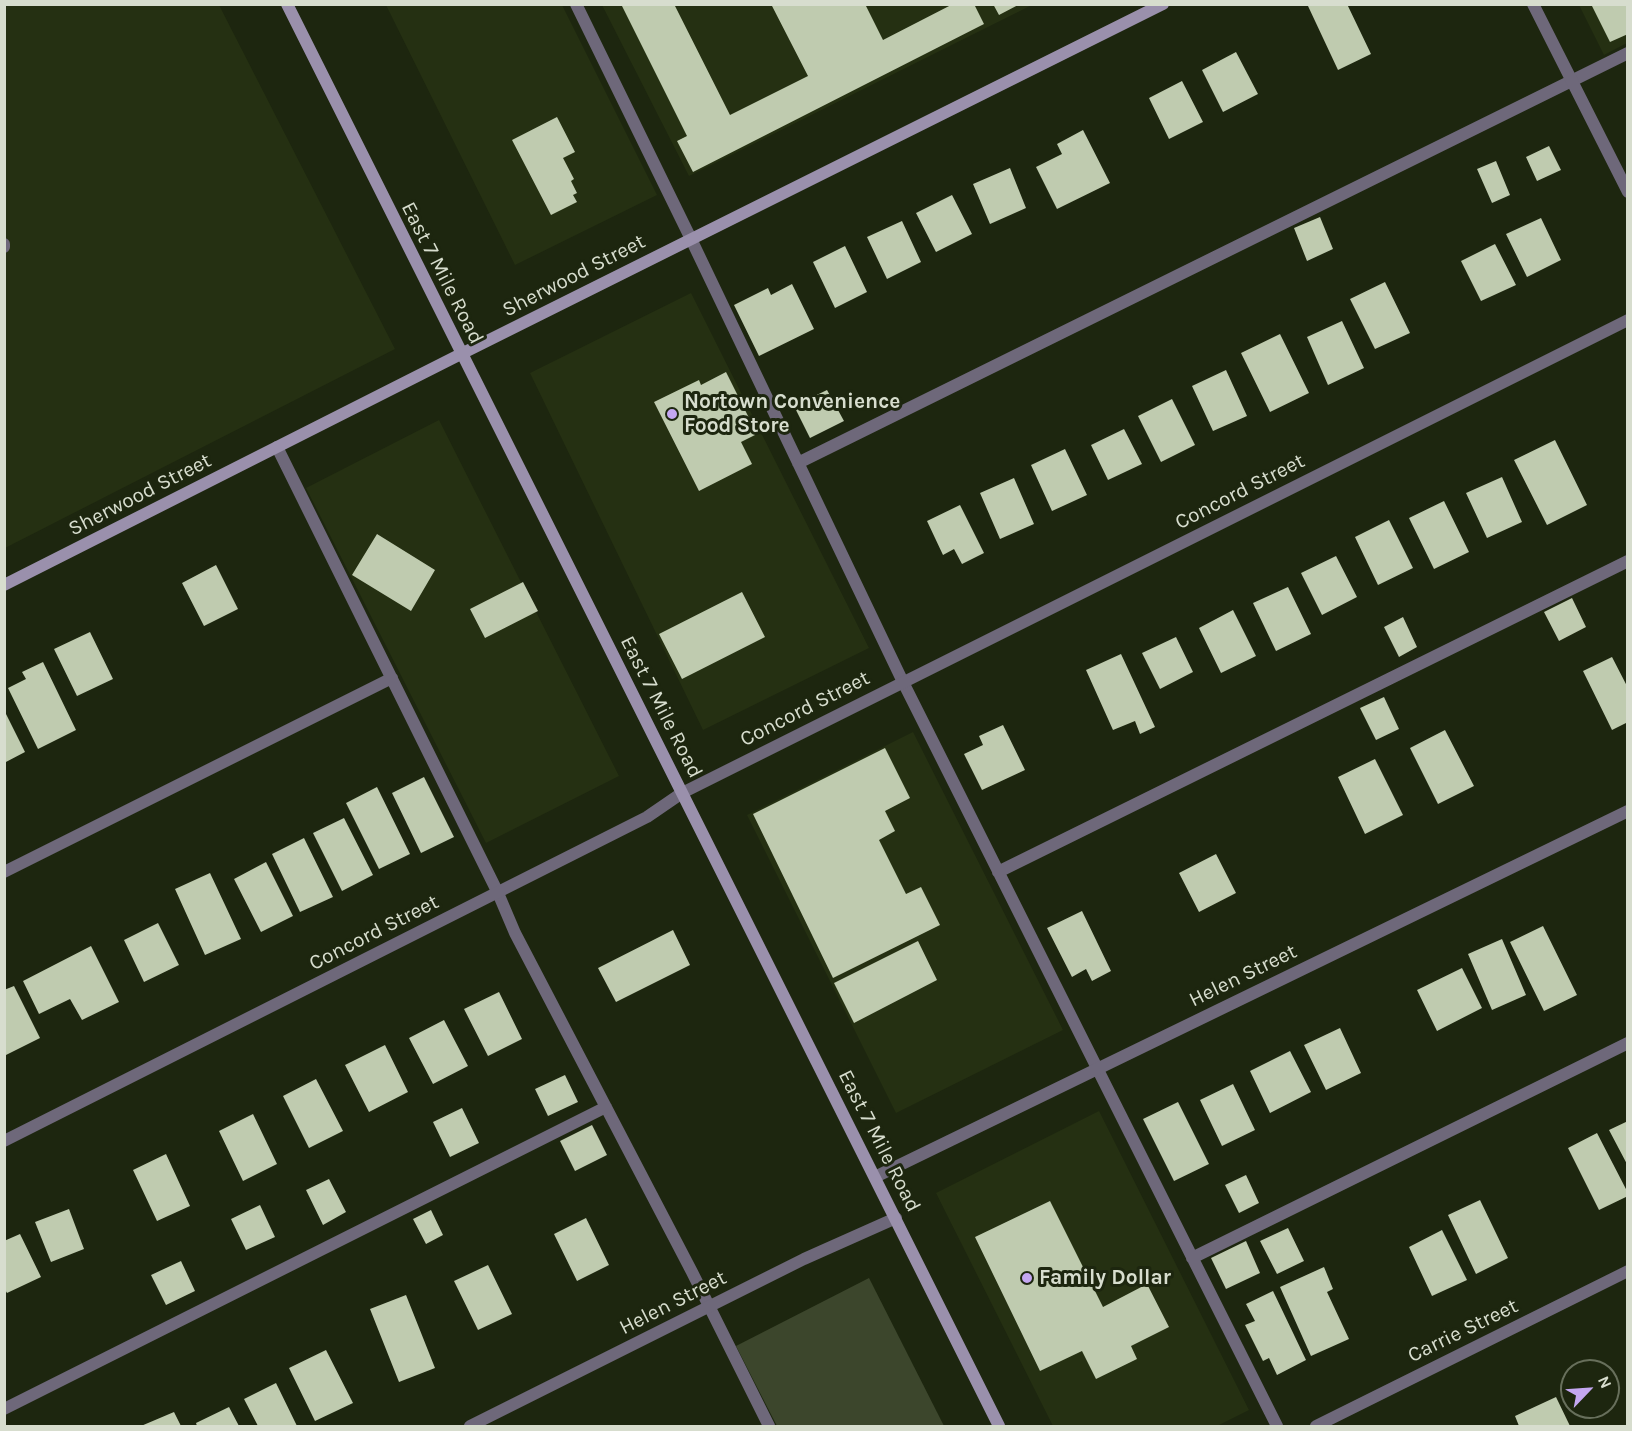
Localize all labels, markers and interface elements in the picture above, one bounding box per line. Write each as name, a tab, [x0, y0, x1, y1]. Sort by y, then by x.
street label: East 7 Mile Road	[395, 198, 489, 348]
street label: Sherwood Street	[498, 229, 650, 323]
place label: Nortown Convenience Food Store	[684, 389, 900, 439]
marker: Nortown Convenience Food Store	[665, 407, 679, 421]
street label: Sherwood Street	[64, 448, 216, 542]
street label: Concord Street	[1171, 449, 1309, 535]
street label: East 7 Mile Road	[614, 632, 708, 782]
street label: Concord Street	[736, 666, 874, 752]
street label: Concord Street	[305, 890, 443, 976]
street label: Helen Street	[1185, 939, 1301, 1013]
street label: East 7 Mile Road	[832, 1066, 926, 1216]
street label: Helen Street	[615, 1265, 731, 1341]
place label: Family Dollar	[1039, 1265, 1171, 1291]
marker: Family Dollar	[1020, 1271, 1034, 1285]
street label: Carrie Street	[1404, 1294, 1522, 1368]
north arrow	[1560, 1359, 1620, 1419]
text: N	[1594, 1373, 1616, 1391]

